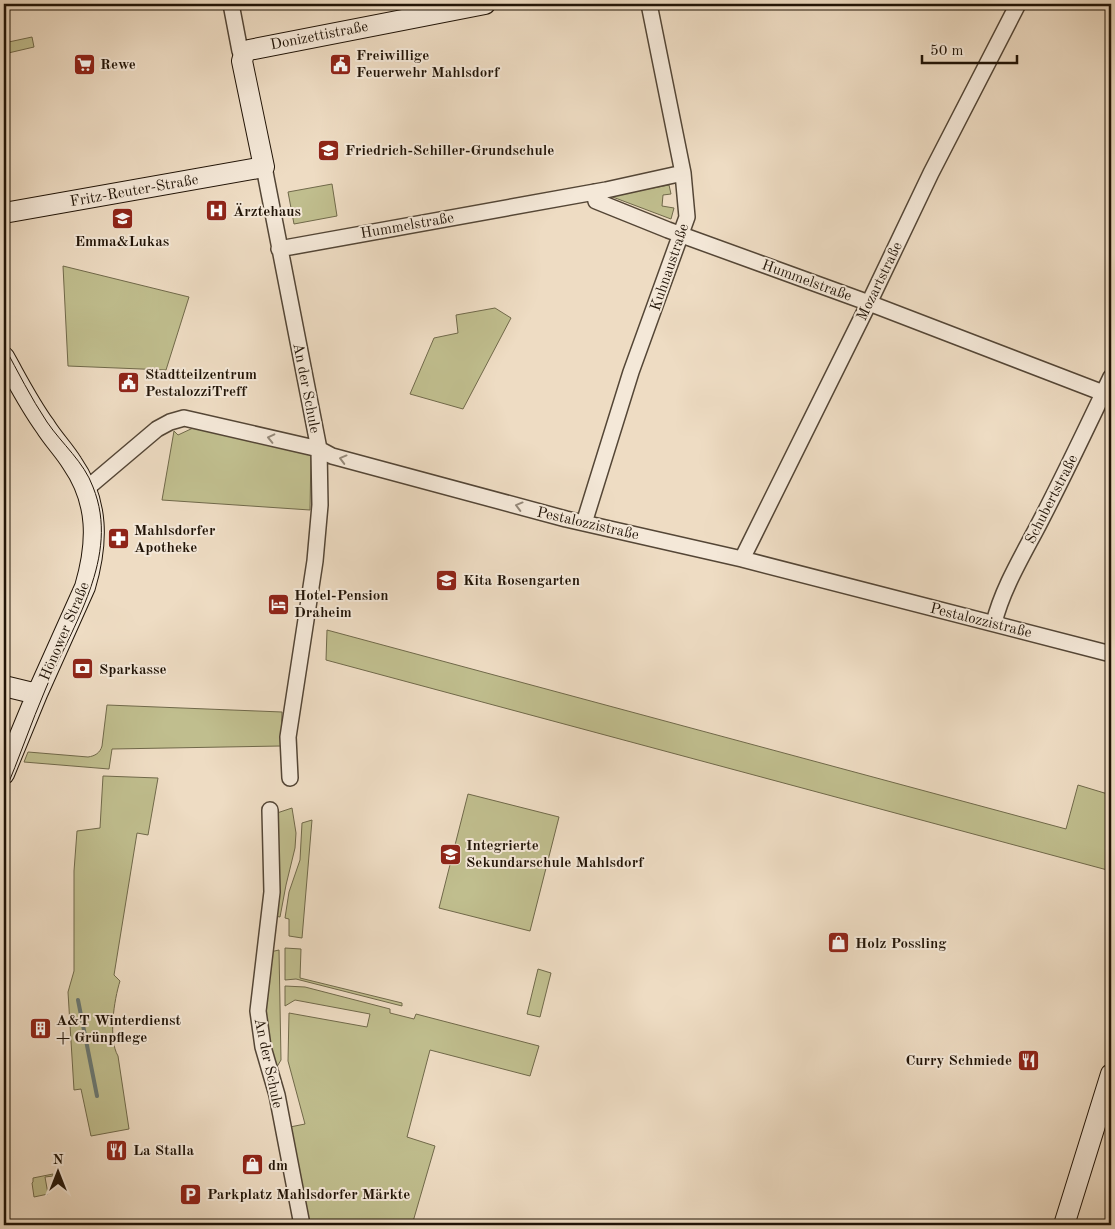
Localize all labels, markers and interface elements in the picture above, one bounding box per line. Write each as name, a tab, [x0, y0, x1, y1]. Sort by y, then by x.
street label: Donizettistraße	[269, 20, 370, 53]
scale bar	[922, 32, 1018, 64]
text: 50 m	[930, 44, 964, 59]
place label: Freiwillige Feuerwehr Mahlsdorf	[356, 49, 501, 81]
supermarket icon: Rewe	[72, 52, 96, 76]
public building icon: Freiwillige Feuerwehr Mahlsdorf	[328, 52, 352, 76]
place label: Rewe	[100, 58, 136, 73]
school or university icon: Friedrich-Schiller-Grundschule	[317, 138, 341, 162]
place label: Friedrich-Schiller-Grundschule	[345, 144, 554, 159]
street label: Fritz-Reuter-Straße	[69, 173, 200, 210]
hospital icon: Ärztehaus	[205, 199, 229, 223]
place label: Ärztehaus	[233, 203, 301, 220]
school or university icon: Emma&Lukas	[110, 206, 134, 230]
street label: Hummelstraße	[359, 211, 455, 242]
street label: Kuhnaustraße	[648, 222, 692, 313]
place label: Emma&Lukas	[75, 235, 169, 250]
street label: Mozartstraße	[855, 240, 906, 323]
street label: Hummelstraße	[759, 258, 854, 305]
street label: An der Schule	[289, 342, 322, 435]
place label: Stadtteilzentrum PestalozziTreff	[145, 368, 257, 400]
public building icon: Stadtteilzentrum PestalozziTreff	[117, 371, 141, 395]
one-way arrow	[267, 433, 276, 444]
street label: Schubertstraße	[1023, 452, 1081, 547]
one-way arrow	[340, 454, 348, 464]
one-way arrow	[515, 502, 523, 512]
street label: Pestalozzistraße	[535, 505, 640, 544]
place label: Mahlsdorfer Apotheke	[134, 524, 216, 556]
pharmacy icon: Mahlsdorfer Apotheke	[106, 527, 130, 551]
school or university icon: Kita Rosengarten	[435, 568, 459, 592]
place label: Kita Rosengarten	[463, 574, 580, 589]
street label: Hönower Straße	[38, 580, 93, 683]
place label: Hotel-Pension Draheim	[294, 589, 389, 621]
hotel icon: Hotel-Pension Draheim	[266, 592, 290, 616]
street label: Pestalozzistraße	[928, 602, 1033, 641]
bank icon: Sparkasse	[71, 657, 95, 681]
place label: Sparkasse	[99, 663, 167, 678]
place label: Integrierte Sekundarschule Mahlsdorf	[466, 839, 645, 871]
school or university icon: Integrierte Sekundarschule Mahlsdorf	[438, 842, 462, 866]
shop icon: Holz Possling	[827, 931, 851, 955]
place label: Holz Possling	[855, 937, 947, 952]
place label: A&T Winterdienst + Grünpflege	[56, 1014, 181, 1046]
building icon: A&T Winterdienst + Grünpflege	[28, 1017, 52, 1041]
street label: An der Schule	[251, 1017, 284, 1110]
restaurant icon: Curry Schmiede	[1016, 1048, 1040, 1072]
place label: Curry Schmiede	[905, 1054, 1012, 1069]
restaurant icon: La Stalla	[105, 1138, 129, 1162]
place label: La Stalla	[133, 1144, 194, 1159]
north arrow	[32, 1146, 82, 1196]
text: N	[53, 1153, 64, 1167]
shop icon: dm	[240, 1153, 264, 1177]
place label: dm	[268, 1159, 288, 1174]
parking icon: Parkplatz Mahlsdorfer Märkte	[179, 1182, 203, 1206]
place label: Parkplatz Mahlsdorfer Märkte	[207, 1188, 410, 1203]

